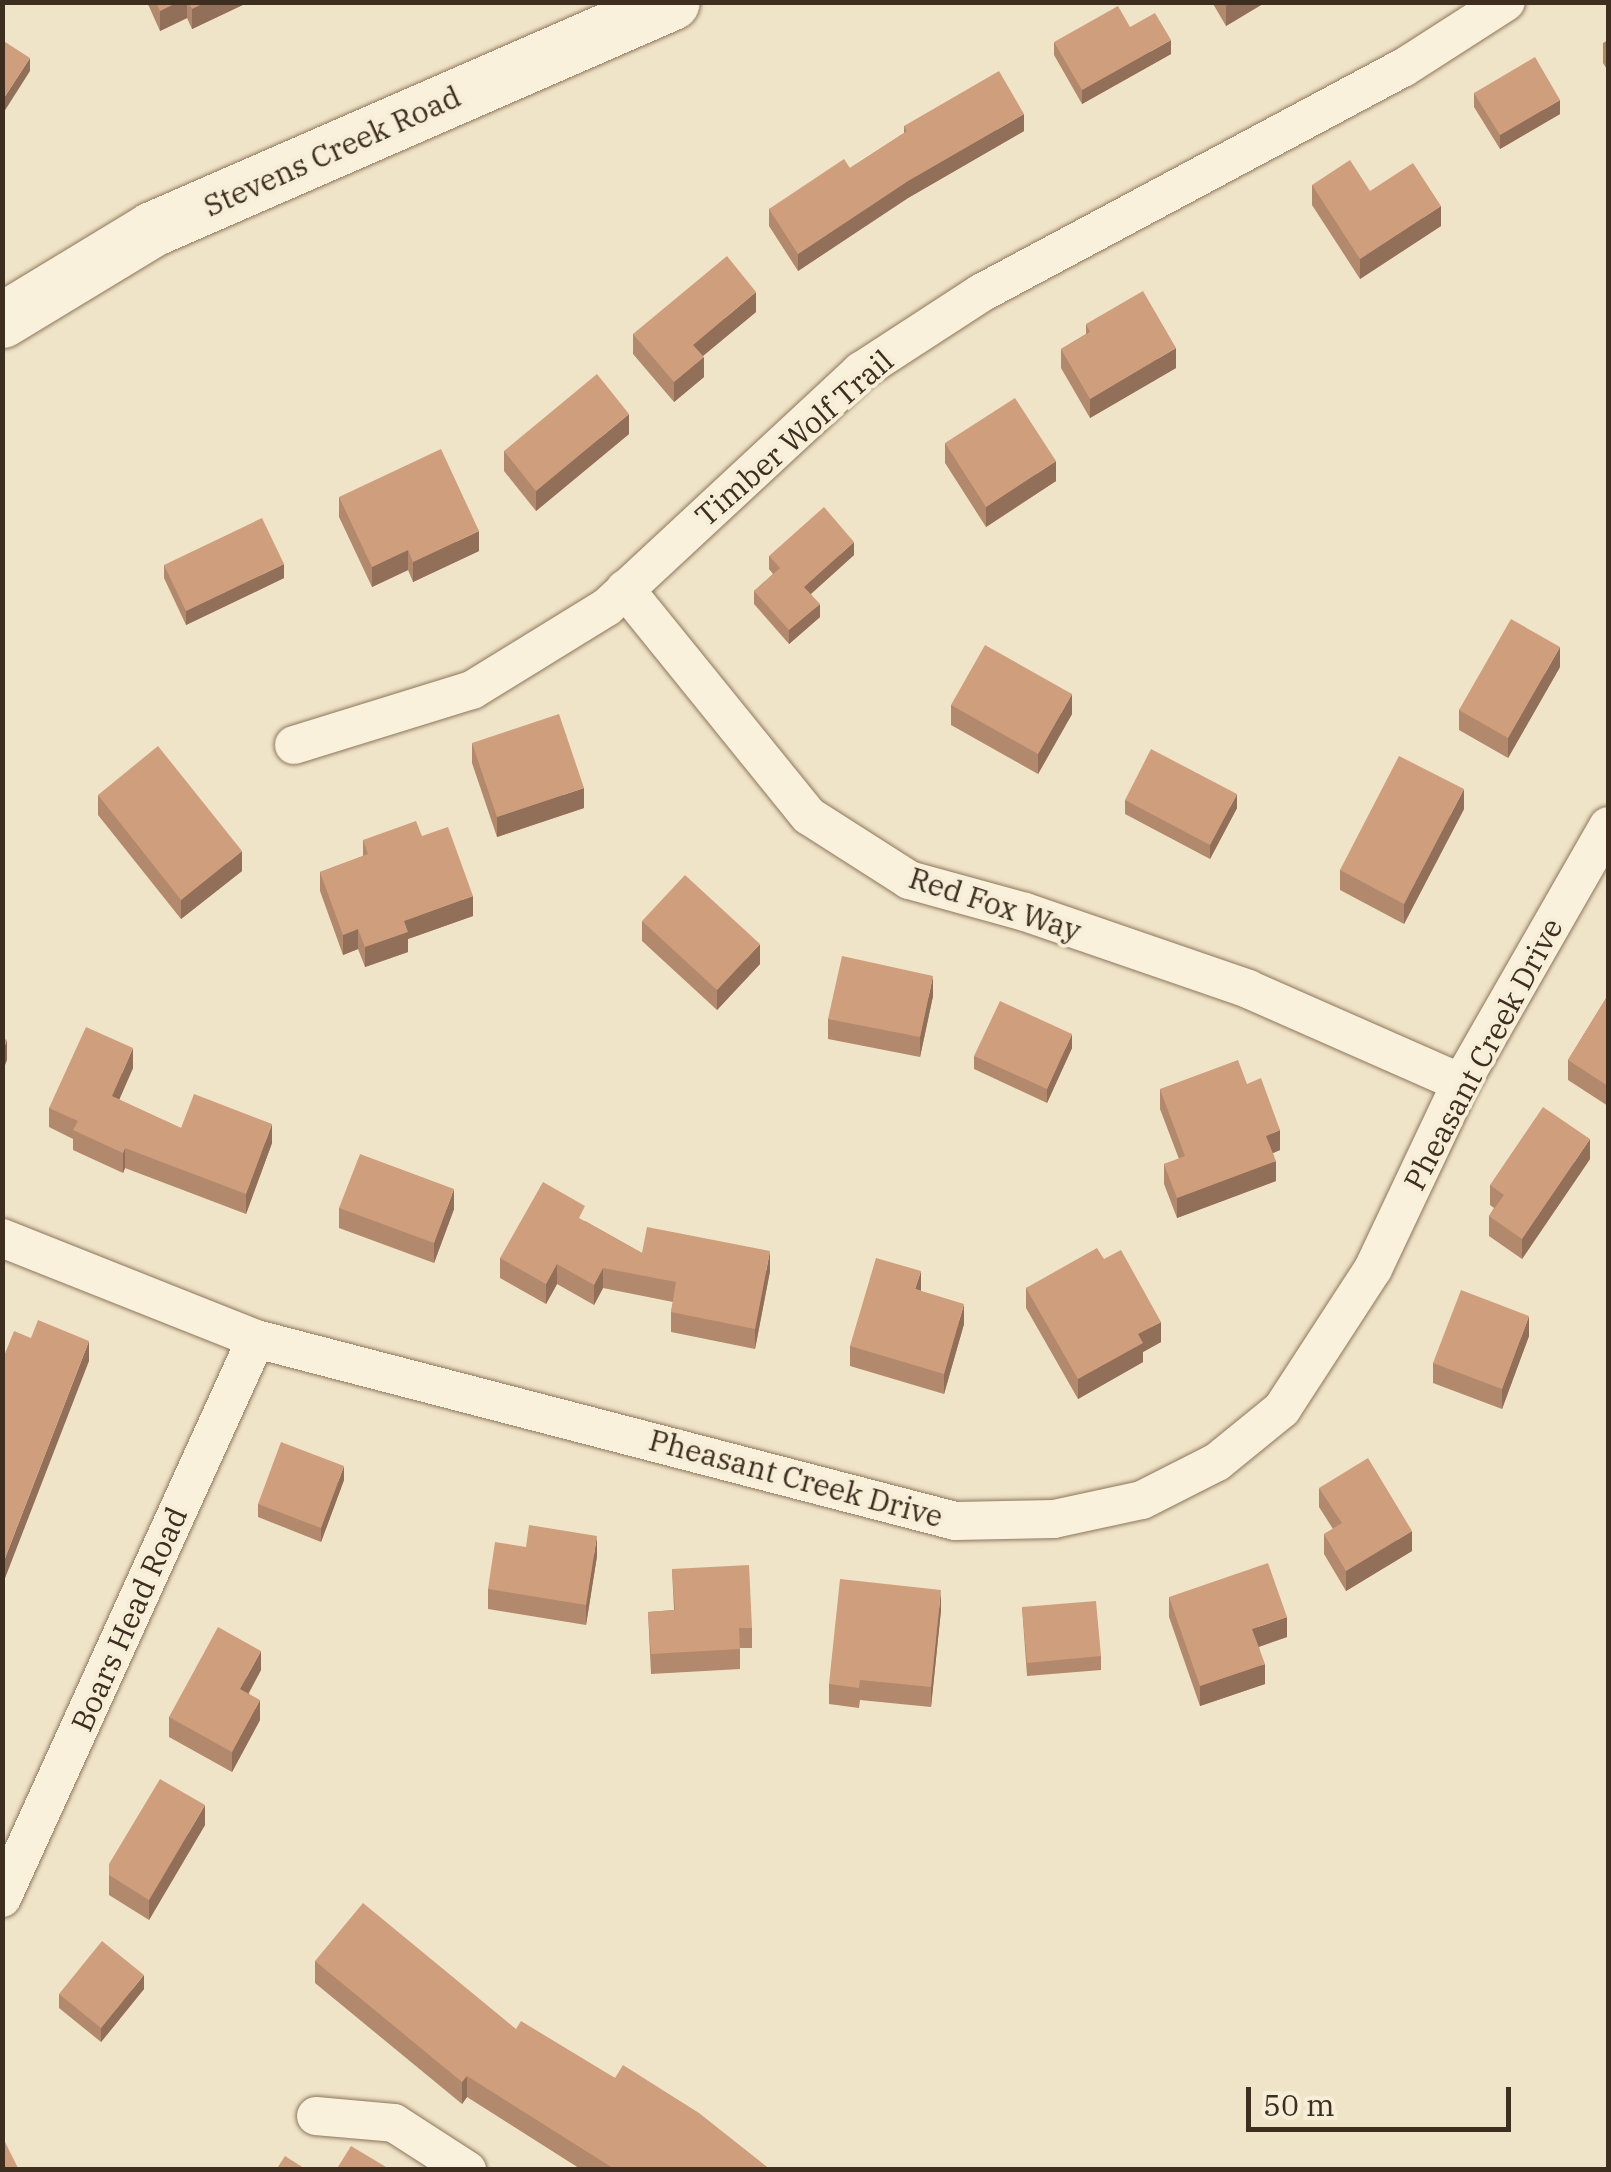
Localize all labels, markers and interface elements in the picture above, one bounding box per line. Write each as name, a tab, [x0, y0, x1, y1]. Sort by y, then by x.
street label: Stevens Creek Road	[198, 78, 466, 224]
street label: Timber Wolf Trail	[688, 342, 900, 534]
street label: Red Fox Way	[905, 859, 1085, 949]
street label: Pheasant Creek Drive	[1396, 912, 1570, 1196]
street label: Pheasant Creek Drive	[645, 1421, 947, 1535]
street label: Boars Head Road	[63, 1501, 195, 1737]
scale bar	[1251, 2067, 1516, 2129]
text: 50 m	[1263, 2085, 1335, 2124]

